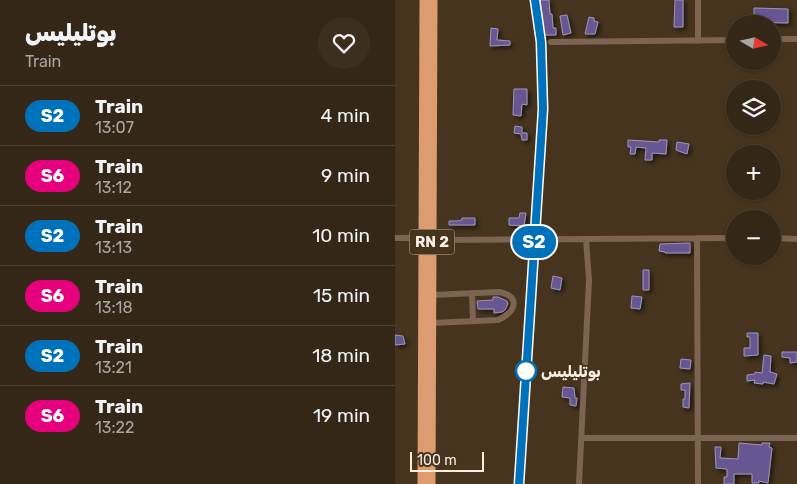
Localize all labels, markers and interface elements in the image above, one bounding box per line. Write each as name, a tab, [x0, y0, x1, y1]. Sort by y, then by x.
north arrow	[726, 15, 781, 70]
map controls	[726, 15, 781, 265]
button: heart	[318, 17, 370, 69]
text: بوتليليس	[25, 19, 117, 47]
text: Train	[25, 52, 61, 71]
button: layers	[726, 80, 781, 135]
text: Train	[95, 95, 143, 118]
text: 4 min	[321, 104, 370, 127]
text: S2	[41, 105, 64, 127]
text: 13:07	[95, 118, 134, 137]
button: +	[726, 145, 781, 200]
text: Train	[95, 155, 143, 178]
text: 9 min	[321, 164, 370, 187]
text: S6	[41, 165, 64, 187]
text: 13:12	[95, 178, 132, 197]
button: −	[726, 210, 781, 265]
text: Train	[95, 215, 143, 238]
text: 10 min	[312, 224, 370, 247]
text: S2	[41, 225, 64, 247]
line badge: S2	[511, 226, 557, 258]
road number: RN 2	[410, 230, 455, 254]
text: S2	[522, 231, 546, 253]
text: 13:13	[95, 238, 132, 257]
text: Train	[95, 275, 143, 298]
text: 15 min	[313, 284, 370, 307]
text: S6	[41, 285, 64, 307]
text: 13:18	[95, 298, 133, 317]
text: Train	[95, 335, 143, 358]
text: 18 min	[312, 344, 370, 367]
text: S2	[41, 345, 64, 367]
text: 13:21	[95, 358, 132, 377]
marker: بوتليليس	[515, 360, 537, 382]
place label: بوتليليس	[541, 362, 601, 381]
text: Train	[95, 395, 143, 418]
text: 19 min	[313, 404, 370, 427]
text: S6	[41, 405, 64, 427]
text: 13:22	[95, 418, 134, 437]
scale bar	[410, 449, 484, 472]
text: 100 m	[417, 452, 457, 469]

